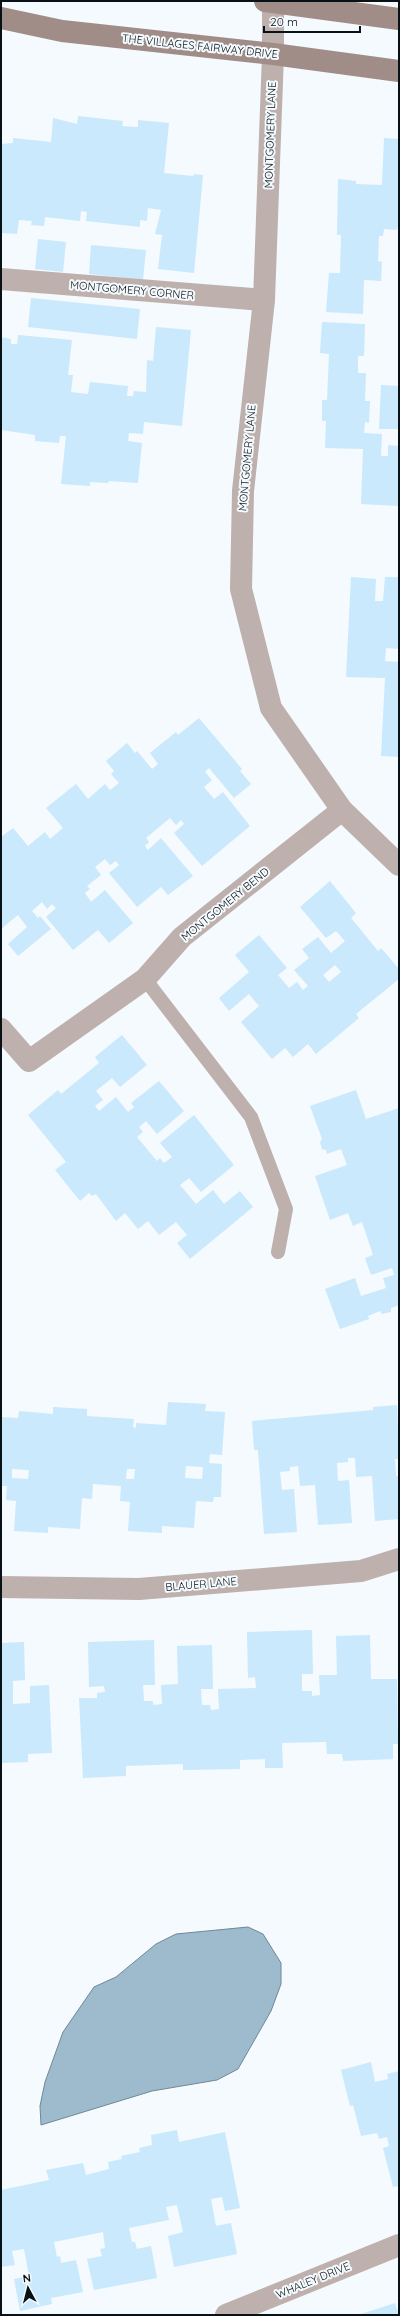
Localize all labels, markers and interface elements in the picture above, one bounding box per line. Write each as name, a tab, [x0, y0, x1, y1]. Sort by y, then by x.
scale bar	[264, 8, 360, 34]
text: 20 m	[270, 14, 298, 29]
street label: THE VILLAGES FAIRWAY DRIVE	[121, 31, 279, 61]
street label: MONTGOMERY LANE	[261, 81, 279, 189]
street label: MONTGOMERY CORNER	[69, 278, 195, 302]
street label: MONTGOMERY LANE	[235, 404, 259, 512]
street label: MONTGOMERY BEND	[178, 864, 272, 944]
street label: BLAUER LANE	[165, 1574, 237, 1594]
street label: WHALEY DRIVE	[274, 2259, 352, 2301]
north arrow	[8, 2268, 48, 2308]
text: N	[22, 2271, 32, 2286]

